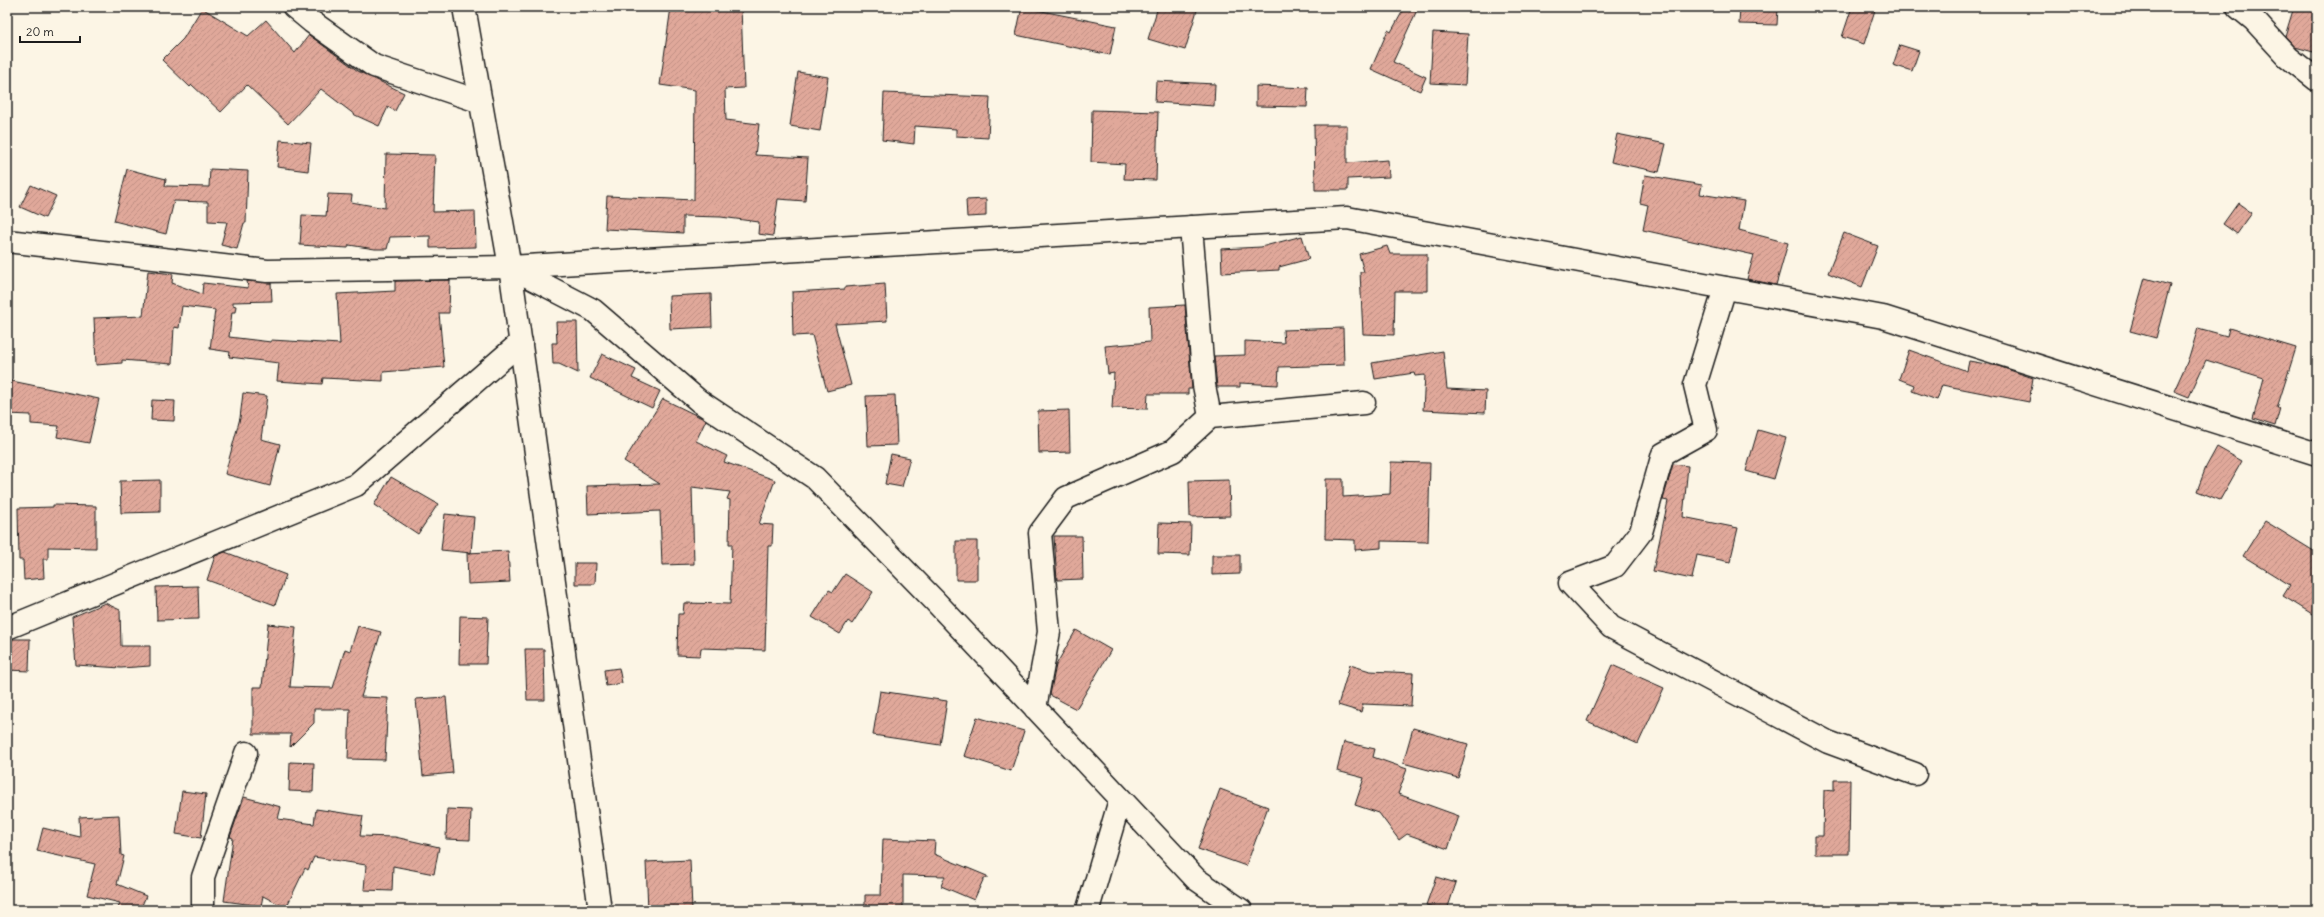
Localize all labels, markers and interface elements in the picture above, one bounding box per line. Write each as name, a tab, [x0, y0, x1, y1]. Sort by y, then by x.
scale bar	[20, 18, 80, 44]
text: 20 m	[26, 24, 54, 39]

